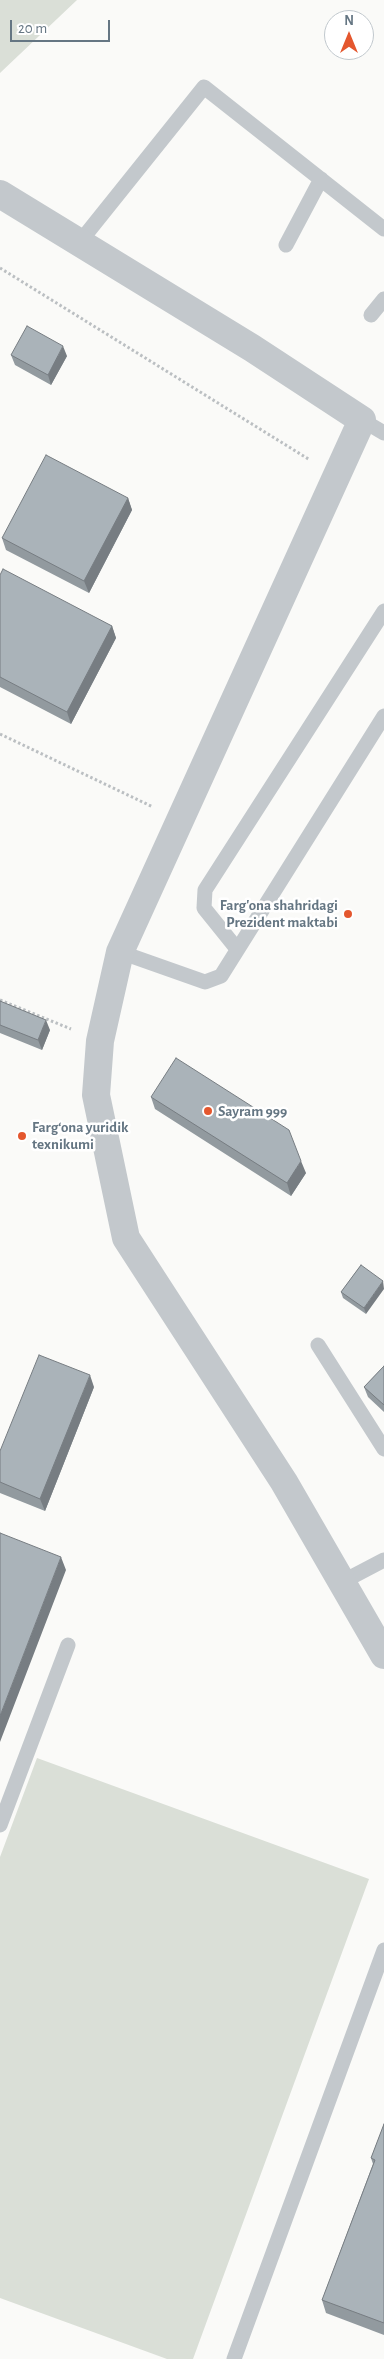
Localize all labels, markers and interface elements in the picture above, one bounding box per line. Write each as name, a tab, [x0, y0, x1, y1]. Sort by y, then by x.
scale bar	[12, 10, 112, 42]
north arrow	[324, 10, 374, 60]
text: N	[344, 14, 354, 28]
text: 20 m	[18, 21, 47, 36]
place label: Farg'ona shahridagi Prezident maktabi	[220, 896, 338, 931]
marker: Farg'ona shahridagi Prezident maktabi	[342, 908, 354, 920]
place label: Sayram 999	[218, 1102, 287, 1120]
marker: Sayram 999	[202, 1105, 214, 1117]
place label: Farg‘ona yuridik texnikumi	[32, 1118, 128, 1153]
marker: Farg‘ona yuridik texnikumi	[16, 1130, 28, 1142]

